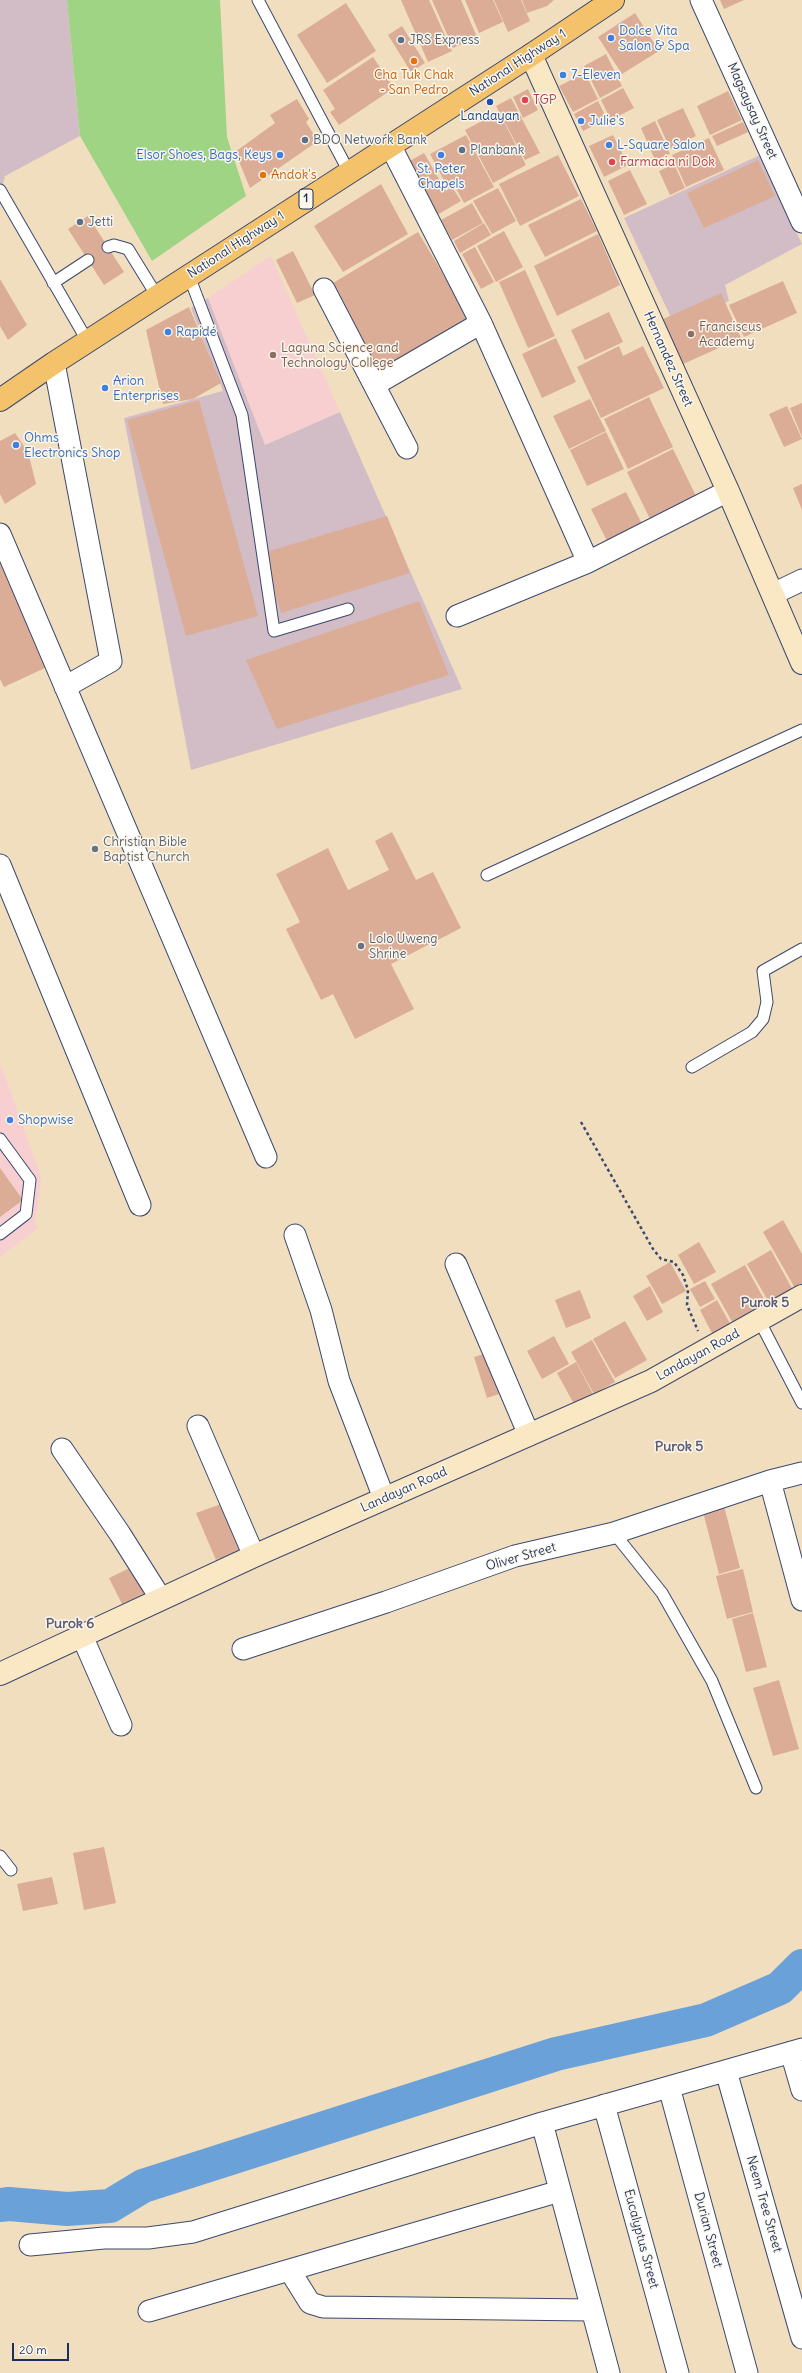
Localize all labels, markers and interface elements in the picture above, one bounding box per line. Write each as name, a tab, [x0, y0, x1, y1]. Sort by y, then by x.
place label: Dolce Vita Salon & Spa	[619, 23, 690, 54]
street label: National Highway 1	[467, 26, 569, 100]
place label: JRS Express	[409, 32, 479, 48]
marker: Dolce Vita Salon & Spa	[606, 33, 616, 43]
marker: JRS Express	[396, 35, 406, 45]
marker: Cha Tuk Chak - San Pedro	[409, 56, 419, 66]
street label: Magsaysay Street	[724, 60, 780, 162]
place label: Cha Tuk Chak - San Pedro	[374, 67, 454, 98]
place label: 7-Eleven	[571, 67, 621, 83]
marker: 7-Eleven	[558, 70, 568, 80]
place label: TGP	[533, 92, 557, 108]
marker: TGP	[520, 95, 530, 105]
marker: Landayan	[485, 97, 495, 107]
place label: Landayan	[460, 108, 520, 124]
place label: Julie's	[589, 113, 624, 129]
marker: Julie's	[576, 116, 586, 126]
place label: BDO Network Bank	[313, 132, 427, 148]
marker: BDO Network Bank	[300, 135, 310, 145]
place label: L-Square Salon	[617, 137, 705, 153]
marker: L-Square Salon	[604, 140, 614, 150]
place label: Planbank	[470, 142, 524, 158]
marker: Planbank	[457, 145, 467, 155]
place label: Elsor Shoes, Bags, Keys	[136, 147, 272, 163]
marker: Elsor Shoes, Bags, Keys	[275, 150, 285, 160]
marker: St. Peter Chapels	[436, 150, 446, 160]
place label: Farmacia ni Dok	[620, 154, 715, 170]
marker: Farmacia ni Dok	[607, 157, 617, 167]
place label: St. Peter Chapels	[417, 161, 465, 192]
place label: Andok's	[271, 167, 317, 183]
marker: Andok's	[258, 170, 268, 180]
road number: 1	[299, 189, 313, 209]
street label: National Highway 1	[185, 208, 287, 282]
place label: Jetti	[88, 214, 113, 230]
marker: Jetti	[75, 217, 85, 227]
street label: Hernandez Street	[640, 309, 696, 409]
place label: Franciscus Academy	[699, 319, 761, 350]
place label: Rapidé	[176, 324, 217, 340]
marker: Rapidé	[163, 327, 173, 337]
marker: Franciscus Academy	[686, 329, 696, 339]
place label: Laguna Science and Technology College	[281, 340, 399, 371]
marker: Laguna Science and Technology College	[268, 350, 278, 360]
place label: Arion Enterprises	[113, 373, 179, 404]
marker: Arion Enterprises	[100, 383, 110, 393]
place label: Ohms Electronics Shop	[24, 430, 121, 461]
marker: Ohms Electronics Shop	[11, 440, 21, 450]
place label: Christian Bible Baptist Church	[103, 834, 190, 865]
marker: Christian Bible Baptist Church	[90, 844, 100, 854]
place label: Lolo Uweng Shrine	[369, 931, 437, 962]
marker: Lolo Uweng Shrine	[356, 941, 366, 951]
place label: Shopwise	[18, 1112, 73, 1128]
marker: Shopwise	[5, 1115, 15, 1125]
district label: Purok 5	[741, 1295, 789, 1311]
street label: Landayan Road	[654, 1326, 742, 1384]
district label: Purok 5	[655, 1439, 703, 1455]
street label: Landayan Road	[358, 1464, 450, 1516]
street label: Oliver Street	[484, 1540, 558, 1574]
district label: Purok 6	[46, 1616, 94, 1632]
street label: Neem Tree Street	[743, 2154, 785, 2254]
street label: Eucalyptus Street	[620, 2188, 662, 2290]
street label: Durian Street	[690, 2190, 726, 2270]
scale bar	[14, 2335, 71, 2361]
text: 20 m	[19, 2342, 47, 2357]

